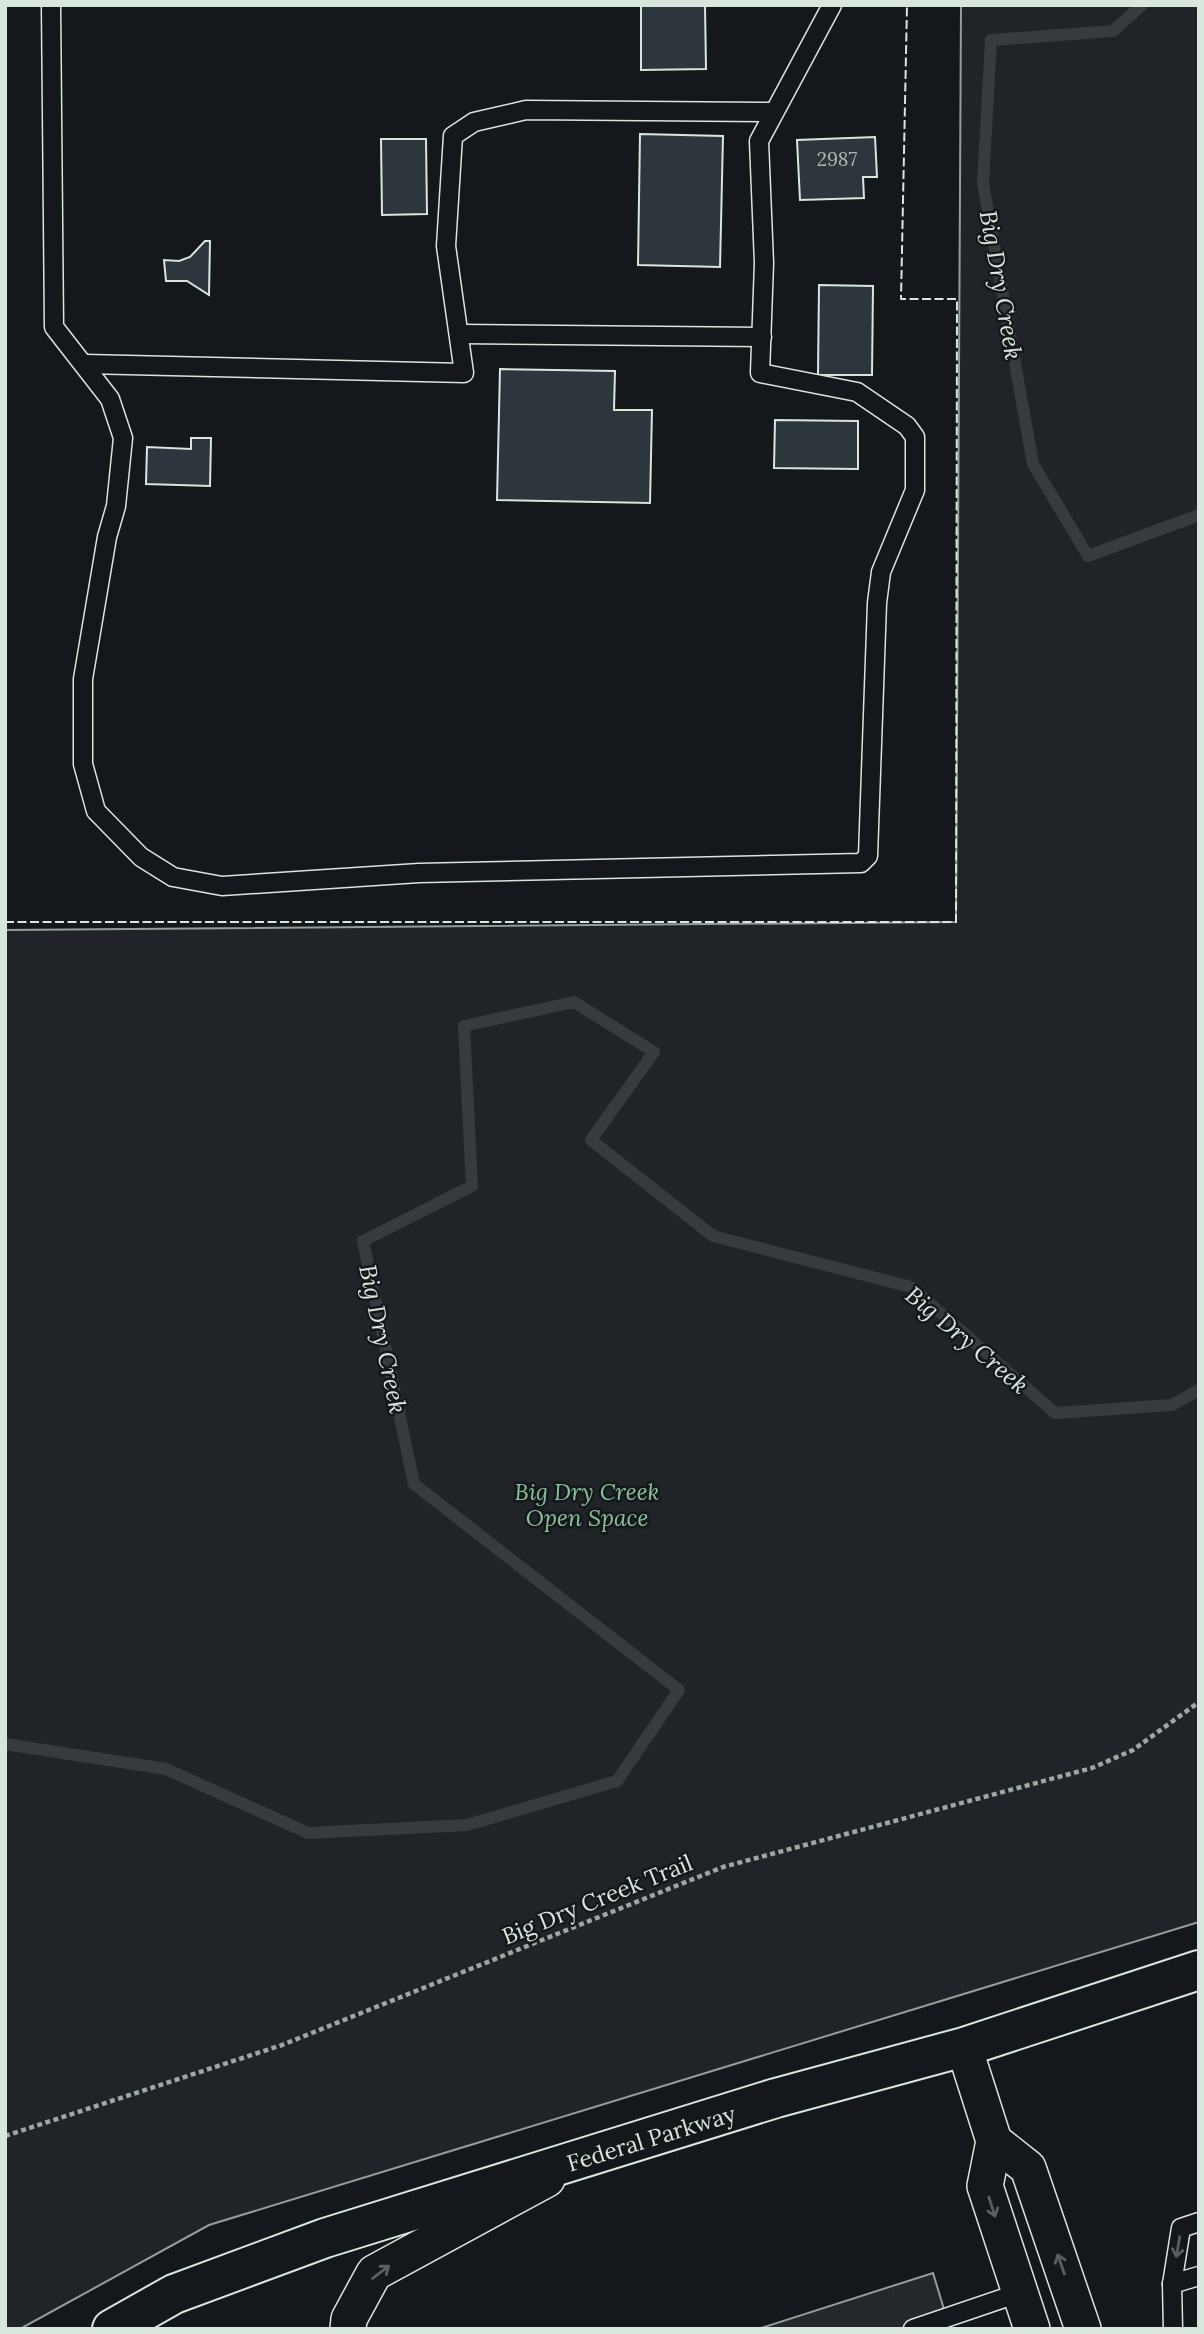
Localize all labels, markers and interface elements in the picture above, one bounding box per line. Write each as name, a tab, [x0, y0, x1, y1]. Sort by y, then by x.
house number: 2987	[817, 147, 858, 171]
water label: Big Dry Creek	[973, 208, 1029, 362]
water label: Big Dry Creek	[352, 1262, 414, 1416]
water label: Big Dry Creek	[899, 1279, 1035, 1401]
park label: Big Dry Creek Open Space	[514, 1477, 660, 1532]
street label: Big Dry Creek Trail	[498, 1848, 696, 1950]
street label: Federal Parkway	[563, 2098, 740, 2177]
one-way arrow	[986, 2196, 999, 2218]
one-way arrow	[1171, 2235, 1184, 2258]
one-way arrow	[1053, 2254, 1066, 2276]
one-way arrow	[371, 2264, 389, 2279]

